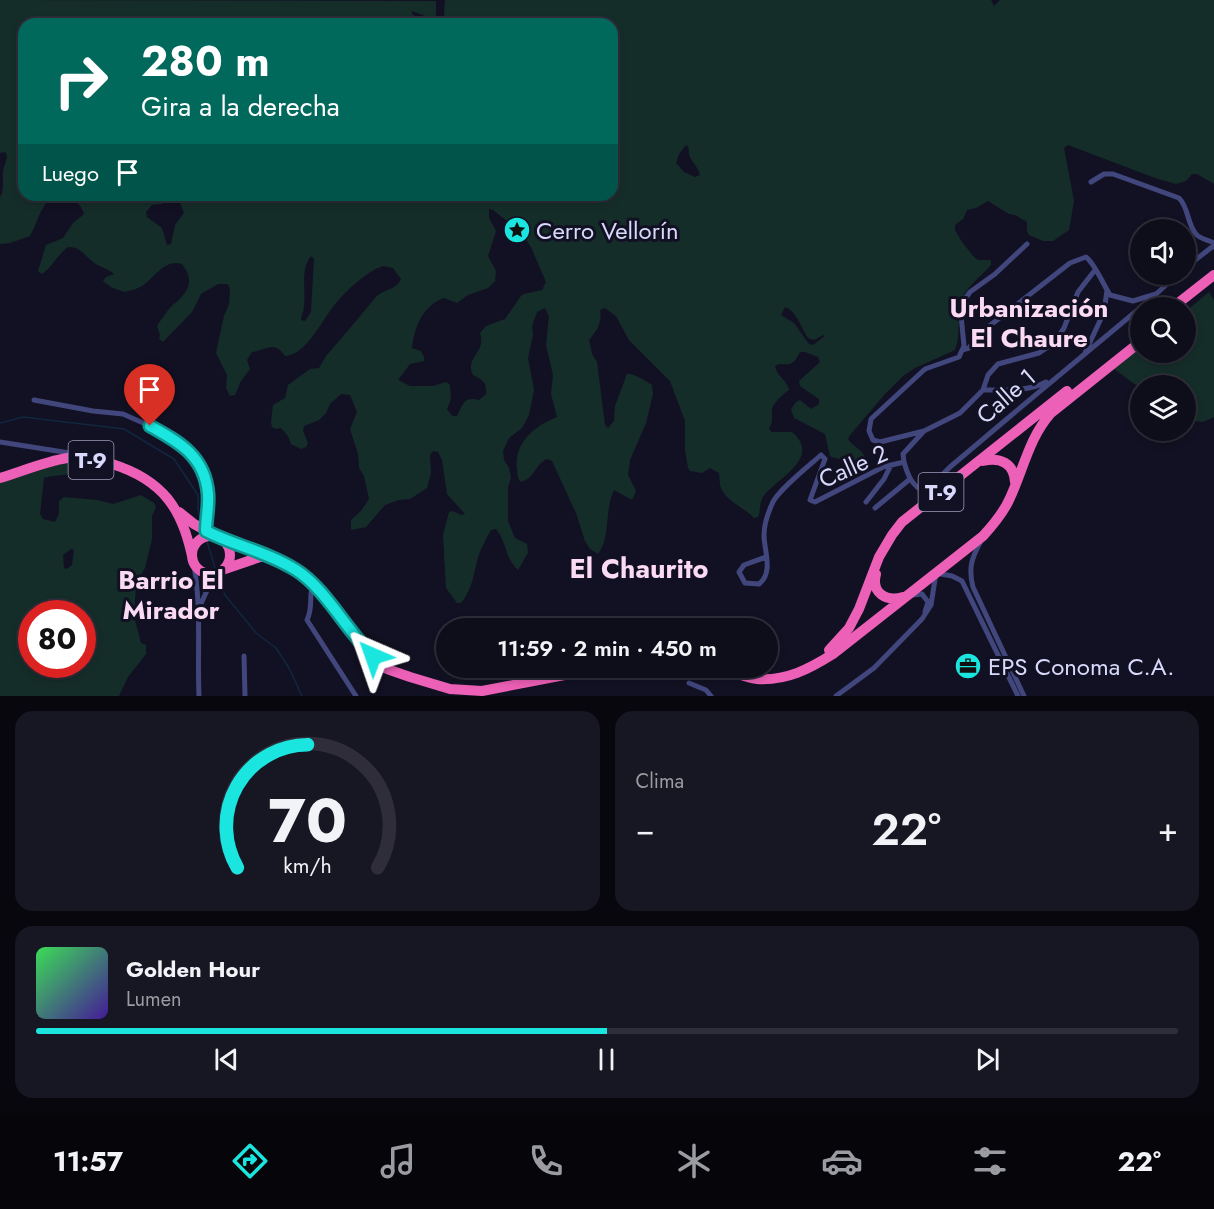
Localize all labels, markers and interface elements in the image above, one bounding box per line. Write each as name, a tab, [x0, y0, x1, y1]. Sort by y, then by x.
text: 280 m	[141, 31, 270, 92]
icon: right	[42, 42, 120, 120]
text: Gira a la derecha	[141, 87, 340, 126]
icon: arrive	[111, 156, 144, 189]
text: Luego	[42, 157, 99, 189]
place label: Cerro Vellorín	[536, 213, 679, 248]
place icon: Cerro Vellorín	[502, 215, 532, 245]
map controls	[1130, 219, 1196, 441]
button: sound	[1130, 219, 1196, 285]
district label: Urbanización El Chaure	[950, 289, 1109, 357]
button: search	[1130, 297, 1196, 363]
street label: Calle 1	[968, 360, 1044, 432]
pin	[124, 364, 175, 426]
icon: arrive	[133, 373, 166, 406]
button: layers	[1130, 375, 1196, 441]
street label: Calle 2	[813, 435, 893, 497]
road number: T-9	[68, 441, 113, 479]
road number: T-9	[918, 473, 964, 511]
district label: El Chaurito	[569, 549, 709, 588]
district label: Barrio El Mirador	[118, 561, 224, 629]
speed limit sign: 80	[18, 600, 96, 678]
position arrow	[341, 624, 405, 688]
text: 11:59 · 2 min · 450 m	[497, 632, 717, 664]
place label: EPS Conoma C.A.	[988, 649, 1174, 684]
office icon: EPS Conoma C.A.	[953, 651, 983, 681]
text: Clima	[636, 767, 684, 796]
text: 70	[268, 775, 347, 865]
text: 22°	[871, 797, 941, 862]
text: −	[636, 806, 655, 853]
text: +	[1158, 806, 1178, 853]
text: km/h	[283, 850, 331, 881]
text: Golden Hour	[126, 953, 260, 985]
text: Lumen	[126, 985, 182, 1014]
icon: previous	[210, 1043, 243, 1076]
icon: pause	[590, 1043, 623, 1076]
icon: next	[971, 1043, 1004, 1076]
icon: directions	[229, 1140, 271, 1182]
icon: music	[377, 1140, 419, 1182]
icon: phone	[525, 1140, 567, 1182]
icon: climate	[673, 1140, 715, 1182]
icon: car	[821, 1140, 863, 1182]
icon: filters	[969, 1140, 1011, 1182]
text: 11:57	[53, 1142, 123, 1181]
text: 22°	[1117, 1142, 1161, 1181]

